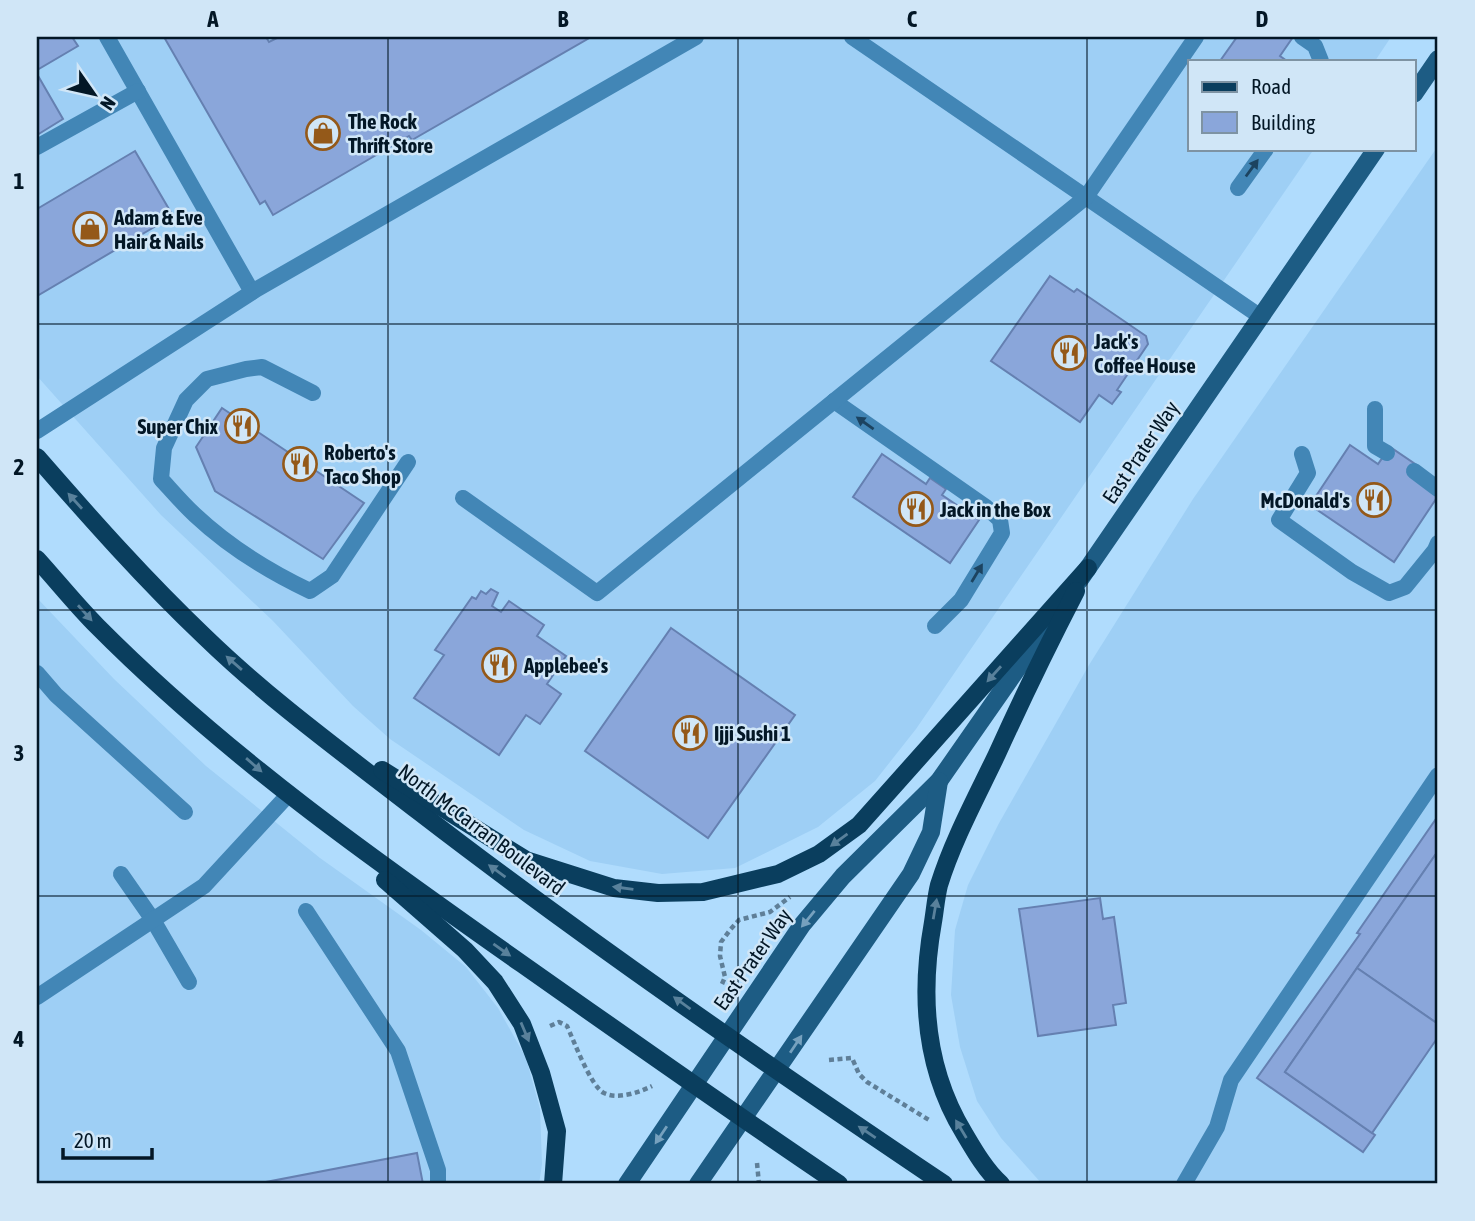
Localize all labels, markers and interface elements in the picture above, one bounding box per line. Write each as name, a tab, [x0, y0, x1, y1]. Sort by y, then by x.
text: A	[206, 6, 219, 32]
text: B	[558, 6, 569, 32]
text: C	[907, 6, 918, 32]
text: D	[1256, 6, 1269, 32]
north arrow	[60, 60, 130, 130]
legend	[1188, 60, 1416, 150]
text: Road	[1251, 74, 1291, 98]
text: N	[96, 93, 120, 114]
place label: The Rock Thrift Store	[348, 109, 433, 157]
text: Building	[1251, 110, 1315, 134]
shop icon: The Rock Thrift Store	[304, 114, 342, 152]
one-way arrow	[1245, 159, 1259, 177]
text: 1	[14, 168, 25, 194]
place label: Adam & Eve Hair & Nails	[113, 205, 204, 253]
shop icon: Adam & Eve Hair & Nails	[71, 210, 109, 248]
place label: Jack's Coffee House	[1093, 329, 1196, 377]
restaurant icon: Jack's Coffee House	[1050, 334, 1088, 372]
street label: East Prater Way	[1097, 396, 1183, 508]
restaurant icon: Super Chix	[223, 407, 261, 445]
place label: Super Chix	[138, 414, 219, 438]
one-way arrow	[856, 416, 874, 430]
place label: Roberto's Taco Shop	[324, 440, 401, 488]
restaurant icon: Roberto's Taco Shop	[281, 445, 319, 483]
text: 2	[14, 454, 24, 480]
restaurant icon: McDonald's	[1355, 481, 1393, 519]
place label: McDonald's	[1260, 488, 1351, 512]
restaurant icon: Jack in the Box	[897, 490, 935, 528]
one-way arrow	[67, 492, 83, 510]
place label: Jack in the Box	[939, 497, 1052, 521]
one-way arrow	[971, 564, 983, 583]
one-way arrow	[77, 604, 92, 621]
restaurant icon: Applebee's	[480, 646, 518, 684]
place label: Applebee's	[523, 653, 609, 677]
one-way arrow	[226, 656, 243, 672]
one-way arrow	[986, 665, 1002, 682]
restaurant icon: Ijji Sushi 1	[671, 714, 709, 752]
place label: Ijji Sushi 1	[714, 721, 791, 745]
text: 3	[14, 740, 24, 766]
one-way arrow	[245, 757, 262, 772]
street label: North McCarran Boulevard	[394, 759, 570, 899]
one-way arrow	[830, 833, 848, 847]
one-way arrow	[488, 864, 506, 878]
one-way arrow	[612, 883, 634, 894]
one-way arrow	[930, 898, 941, 920]
street label: East Prater Way	[708, 903, 796, 1014]
one-way arrow	[801, 910, 816, 927]
one-way arrow	[493, 943, 511, 957]
one-way arrow	[673, 997, 691, 1011]
one-way arrow	[519, 1022, 530, 1043]
text: 4	[13, 1026, 25, 1052]
one-way arrow	[789, 1035, 803, 1053]
scale bar	[63, 1116, 152, 1160]
one-way arrow	[955, 1119, 968, 1138]
one-way arrow	[858, 1125, 876, 1139]
one-way arrow	[654, 1126, 668, 1144]
text: 20 m	[74, 1128, 112, 1152]

